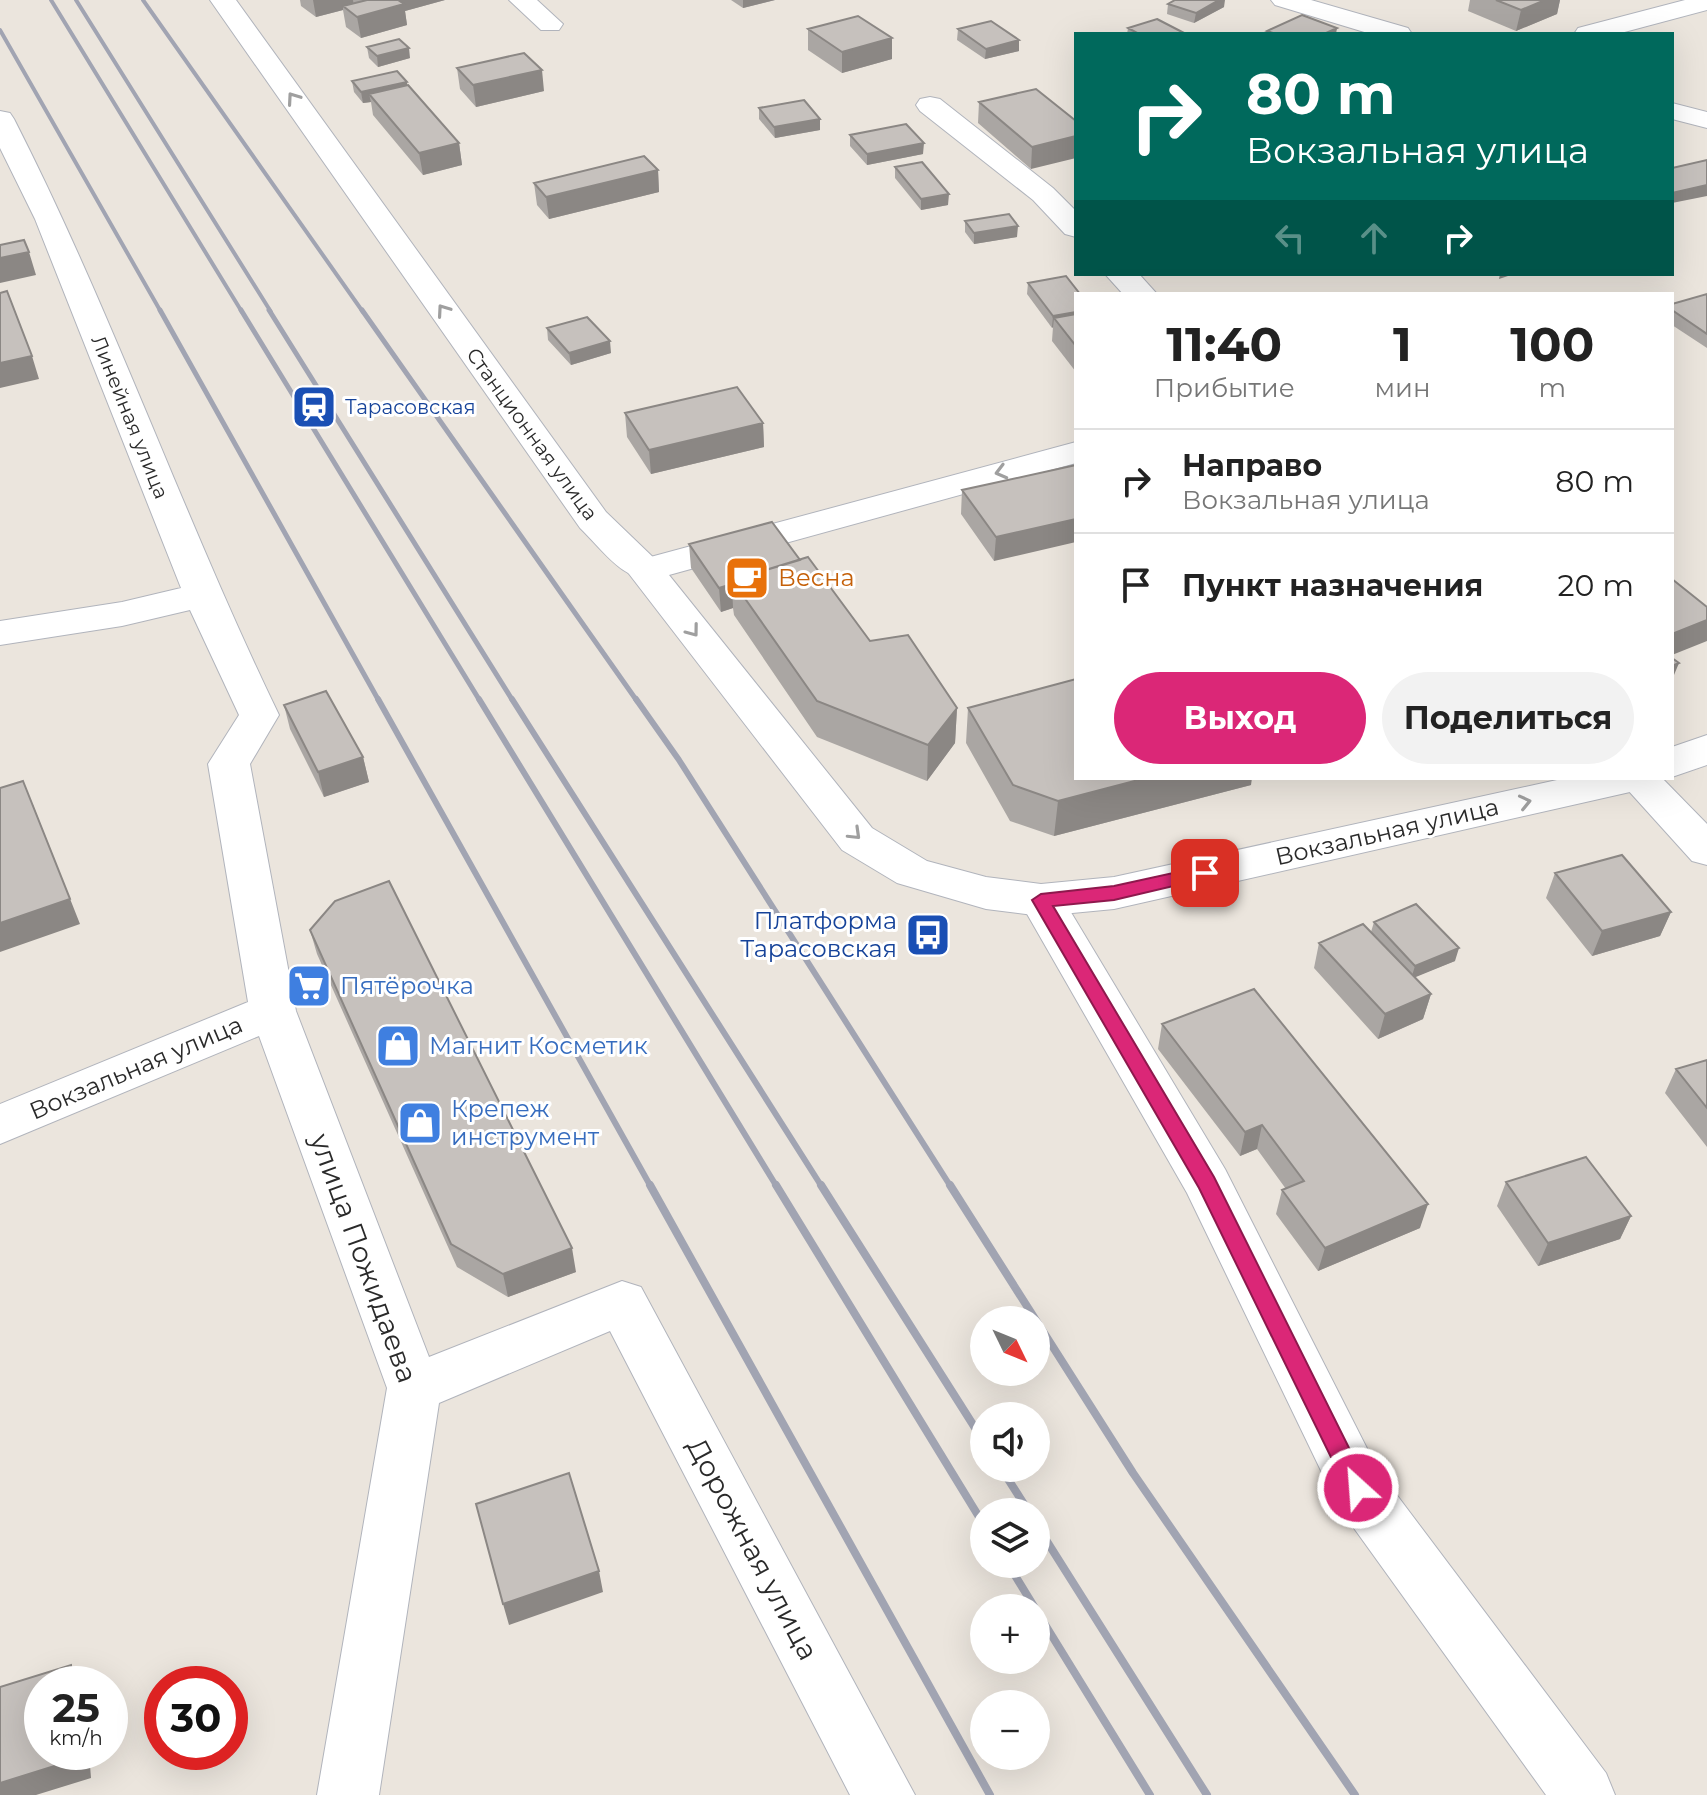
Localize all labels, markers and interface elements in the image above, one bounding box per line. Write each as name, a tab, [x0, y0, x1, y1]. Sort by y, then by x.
text: 80 m	[1246, 60, 1396, 128]
icon: right	[1114, 64, 1218, 168]
one-way arrow	[288, 92, 303, 106]
text: Вокзальная улица	[1246, 128, 1589, 172]
icon: left	[1268, 216, 1312, 260]
icon: ahead	[1352, 216, 1396, 260]
icon: right	[1436, 216, 1480, 260]
one-way arrow	[438, 304, 453, 318]
text: 11:40	[1166, 315, 1282, 373]
text: 1	[1393, 315, 1412, 373]
text: 100	[1510, 315, 1594, 373]
street label: Линейная улица	[86, 332, 174, 502]
street label: Станционная улица	[461, 343, 603, 525]
text: Прибытие	[1154, 372, 1295, 404]
text: мин	[1374, 372, 1430, 404]
text: m	[1538, 372, 1566, 404]
station icon: Тарасовская	[290, 383, 338, 431]
place label: Тарасовская	[345, 395, 476, 419]
text: Направо	[1182, 447, 1322, 484]
icon: right	[1114, 459, 1158, 503]
one-way arrow	[994, 463, 1008, 480]
text: 80 m	[1555, 463, 1634, 500]
text: Вокзальная улица	[1182, 484, 1430, 516]
cafe icon: Весна	[723, 554, 771, 602]
place label: Весна	[778, 563, 855, 592]
icon: arrive	[1114, 563, 1158, 607]
text: Пункт назначения	[1182, 567, 1483, 604]
text: 20 m	[1557, 567, 1634, 604]
one-way arrow	[684, 622, 698, 637]
button: Выход	[1114, 672, 1366, 764]
button: Поделиться	[1382, 672, 1634, 764]
street label: Вокзальная улица	[1272, 792, 1502, 871]
one-way arrow	[1517, 794, 1531, 811]
one-way arrow	[846, 825, 860, 839]
pin	[1171, 839, 1239, 907]
icon: arrive	[1183, 851, 1227, 895]
place label: Платформа Тарасовская	[740, 906, 897, 963]
bus stop icon: Платформа Тарасовская	[904, 911, 952, 959]
supermarket icon: Пятёрочка	[285, 962, 333, 1010]
place label: Пятёрочка	[340, 971, 474, 1000]
street label: Вокзальная улица	[25, 1010, 247, 1126]
shop icon: Магнит Косметик	[374, 1022, 422, 1070]
place label: Магнит Косметик	[429, 1031, 648, 1060]
place label: Крепеж инструмент	[451, 1094, 600, 1151]
shop icon: Крепеж инструмент	[396, 1099, 444, 1147]
street label: улица Пожидаева	[303, 1128, 425, 1387]
north arrow	[970, 1306, 1050, 1386]
map controls	[970, 1306, 1050, 1770]
button: sound	[970, 1402, 1050, 1482]
street label: Дорожная улица	[680, 1432, 826, 1666]
position arrow	[1316, 1446, 1400, 1530]
button: layers	[970, 1498, 1050, 1578]
button: +	[970, 1594, 1050, 1674]
speed limit sign: 30	[144, 1666, 248, 1770]
text: 25	[52, 1683, 100, 1732]
button: −	[970, 1690, 1050, 1770]
text: km/h	[49, 1726, 103, 1750]

